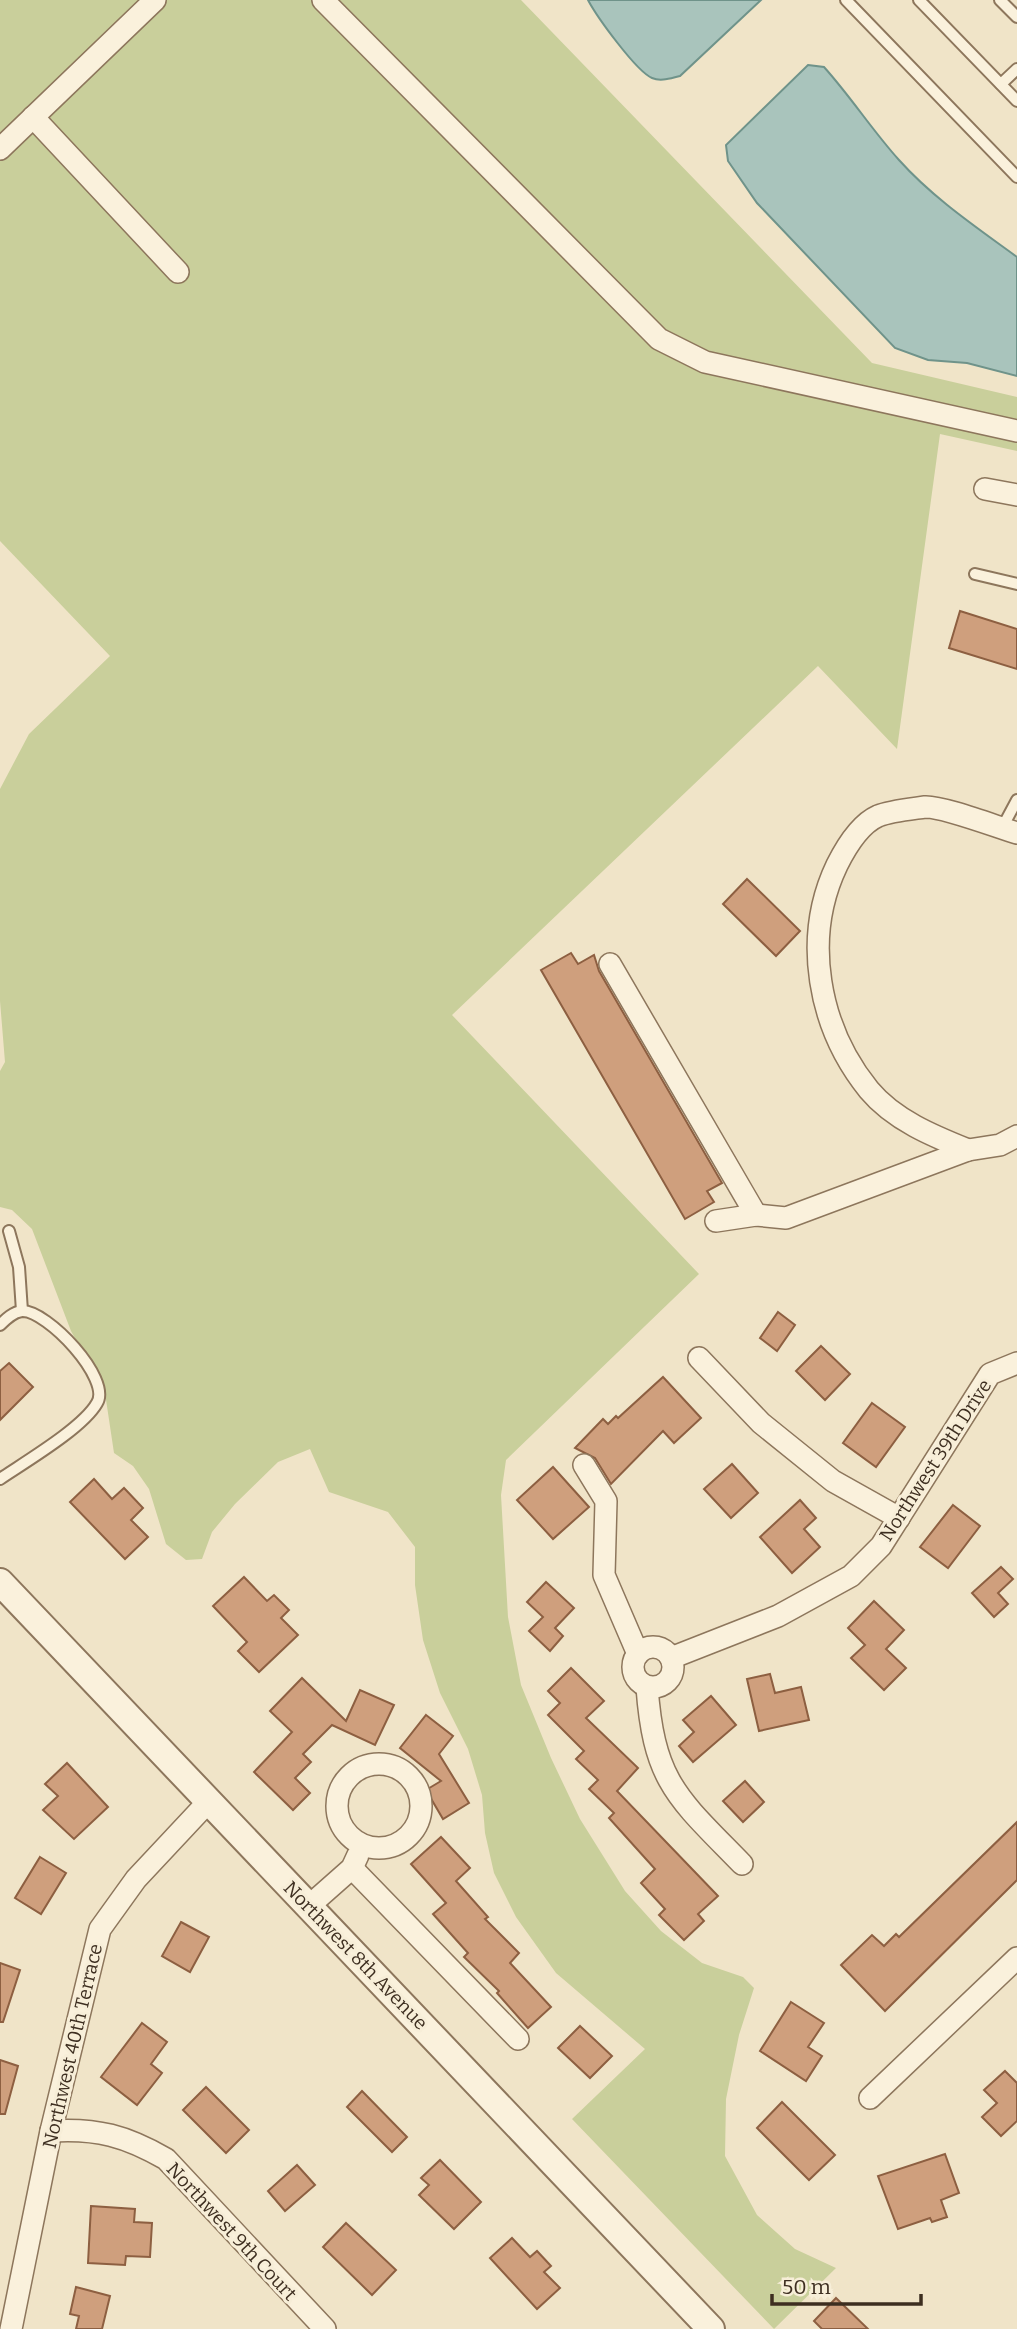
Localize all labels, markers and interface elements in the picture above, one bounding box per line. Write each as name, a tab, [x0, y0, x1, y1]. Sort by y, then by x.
street label: Northwest 39th Drive	[875, 1375, 996, 1545]
street label: Northwest 8th Avenue	[279, 1876, 432, 2034]
street label: Northwest 40th Terrace	[38, 1942, 107, 2151]
street label: Northwest 9th Court	[162, 2158, 302, 2305]
scale bar	[772, 2262, 921, 2306]
text: 50 m	[782, 2274, 831, 2300]

